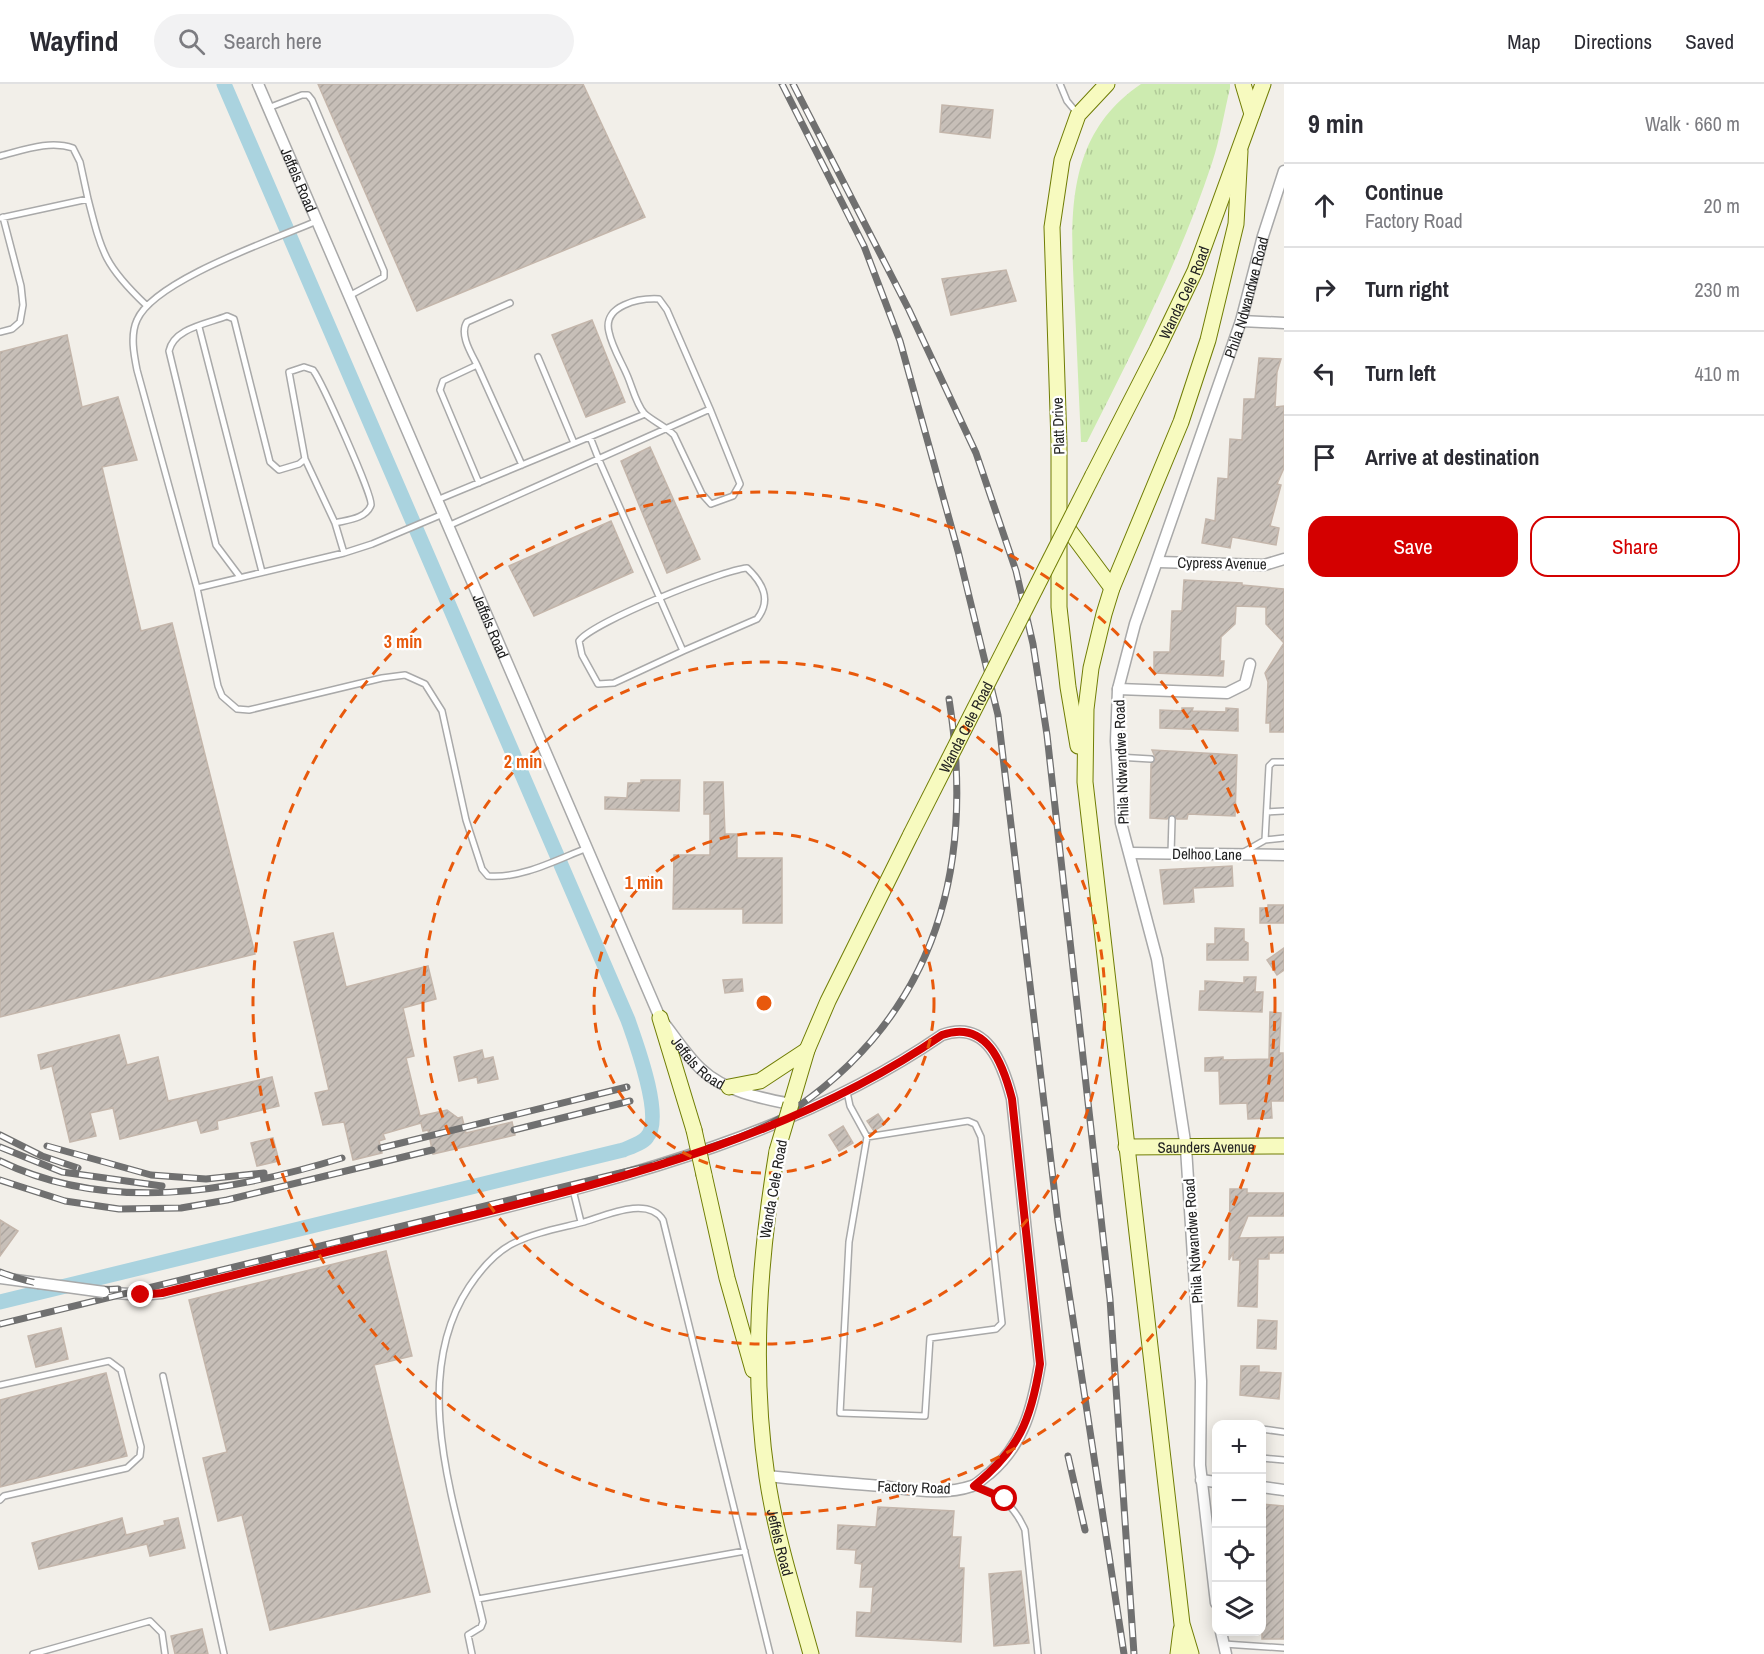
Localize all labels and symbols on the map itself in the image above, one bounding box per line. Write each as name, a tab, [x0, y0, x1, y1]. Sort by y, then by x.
street label: Jeffels Road	[276, 144, 322, 215]
street label: Phila Ndwandwe Road	[1218, 234, 1273, 361]
street label: Wanda Cele Road	[1153, 243, 1214, 342]
street label: Platt Drive	[1046, 397, 1069, 455]
street label: Cypress Avenue	[1177, 552, 1267, 574]
street label: Jeffels Road	[468, 590, 514, 661]
text: 3 min	[384, 629, 422, 654]
street label: Wanda Cele Road	[933, 678, 997, 776]
street label: Phila Ndwandwe Road	[1108, 699, 1134, 825]
text: 2 min	[504, 749, 542, 774]
street label: Delhoo Lane	[1172, 843, 1242, 865]
text: 1 min	[625, 870, 663, 895]
centre of rings	[754, 993, 774, 1013]
street label: Jeffels Road	[667, 1032, 729, 1094]
street label: Saunders Avenue	[1157, 1136, 1255, 1157]
street label: Wanda Cele Road	[754, 1138, 792, 1240]
street label: Phila Ndwandwe Road	[1178, 1178, 1208, 1304]
route end	[127, 1281, 153, 1307]
street label: Factory Road	[877, 1475, 951, 1499]
route start	[991, 1485, 1017, 1511]
street label: Jeffels Road	[762, 1507, 799, 1578]

